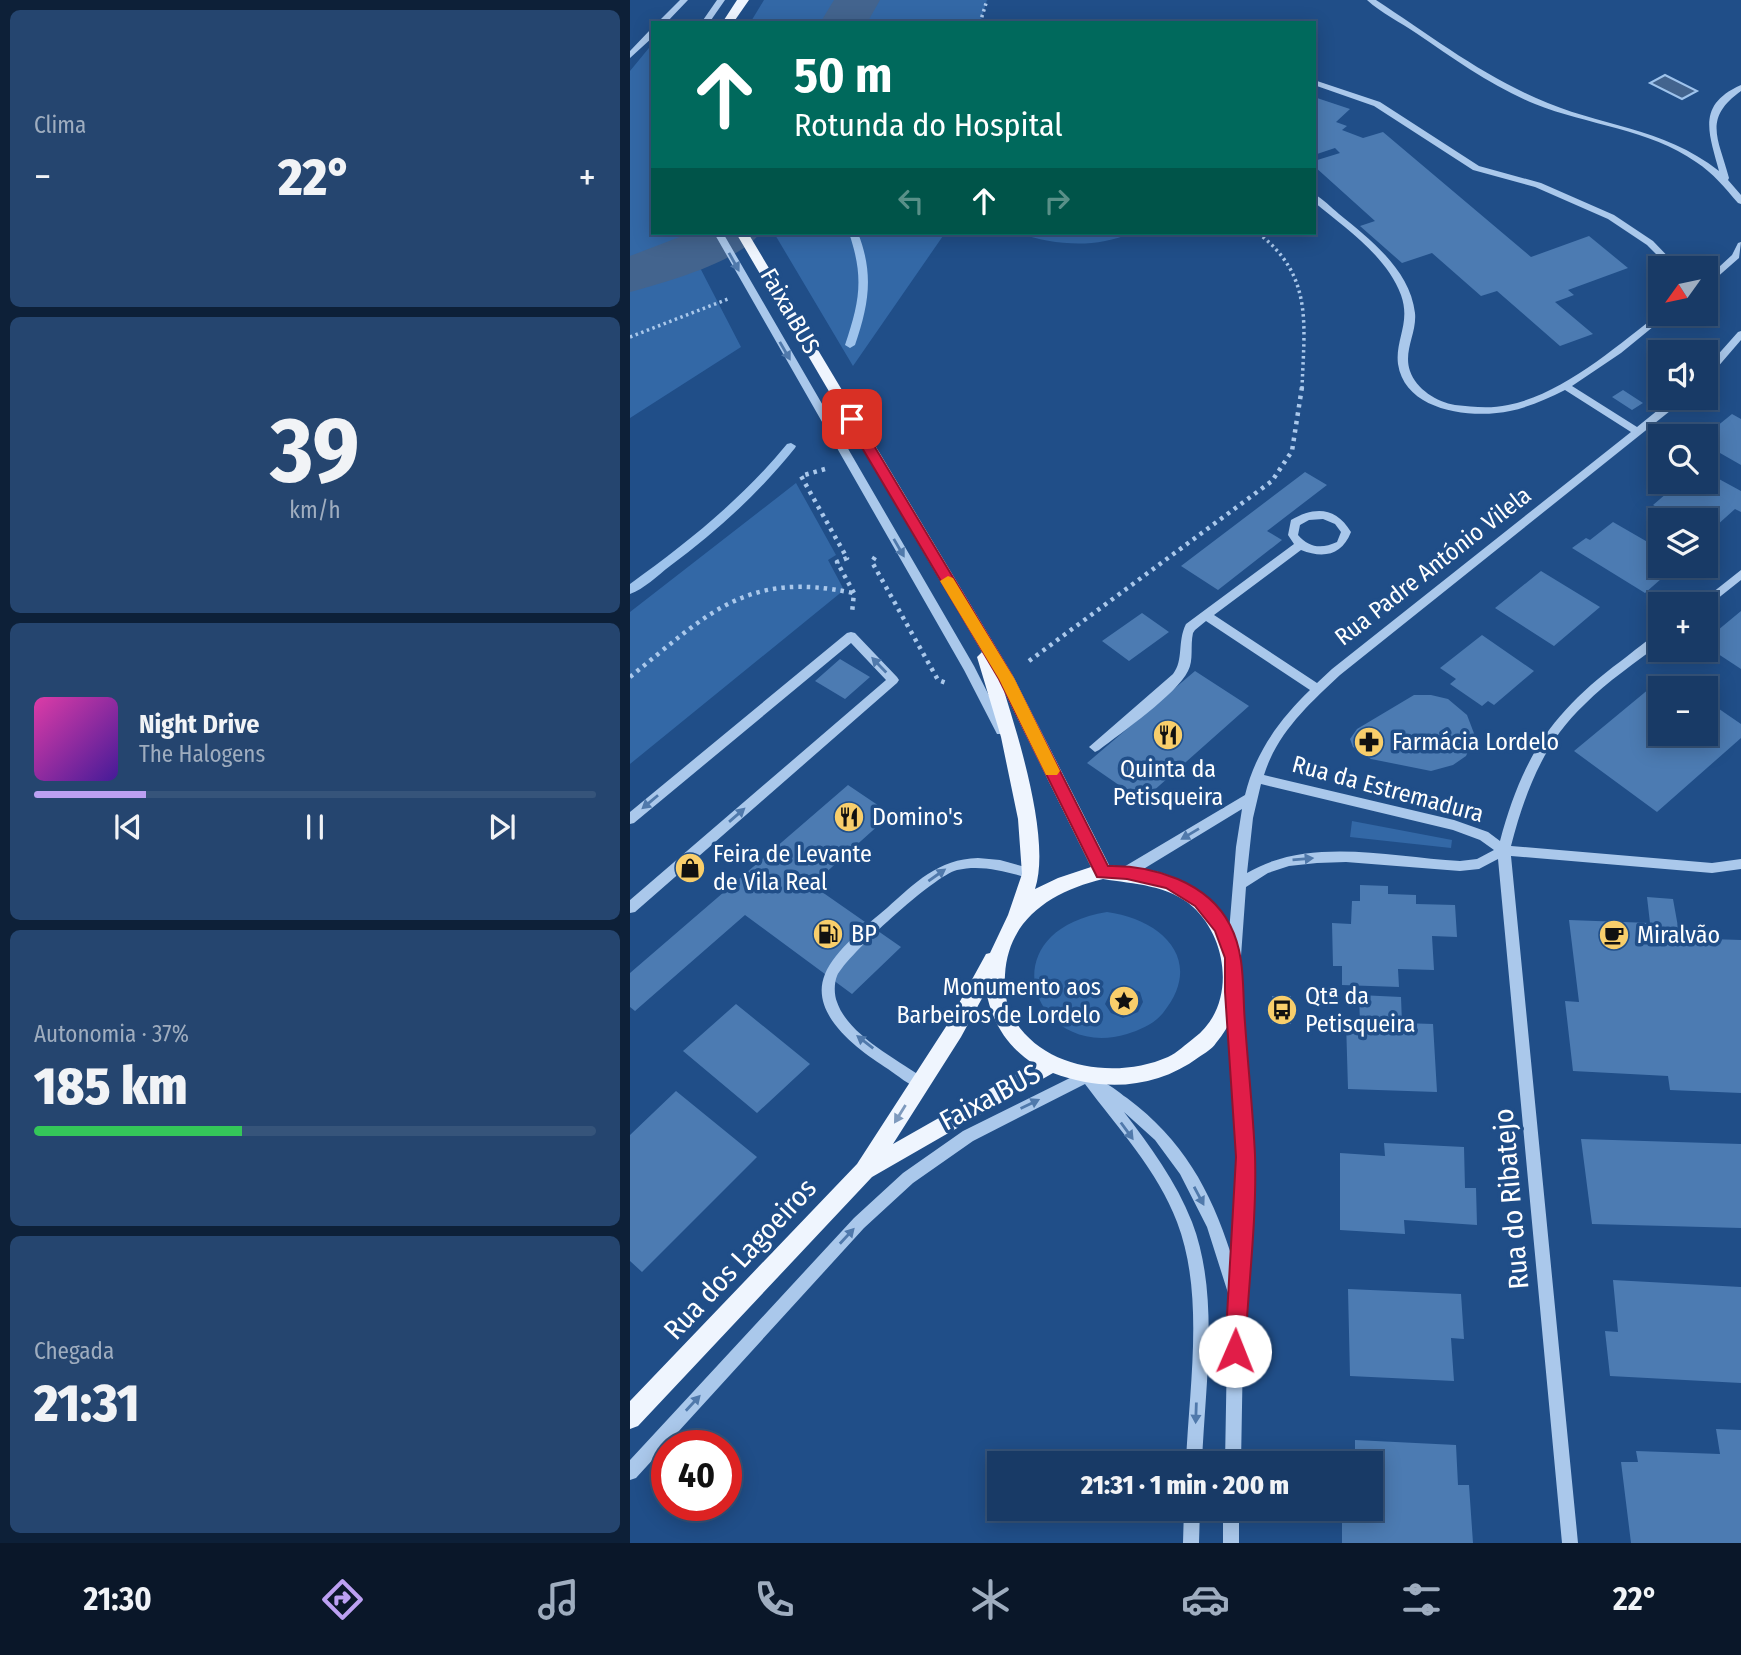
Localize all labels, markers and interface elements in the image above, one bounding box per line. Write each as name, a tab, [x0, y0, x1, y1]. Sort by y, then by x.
text: 50 m	[794, 46, 892, 105]
icon: ahead	[679, 49, 770, 140]
text: Rotunda do Hospital	[794, 106, 1063, 144]
text: Clima	[34, 111, 86, 139]
text: 22°	[278, 146, 352, 209]
text: −	[34, 154, 51, 200]
text: +	[579, 154, 596, 200]
icon: left	[892, 182, 930, 220]
icon: ahead	[965, 182, 1003, 220]
icon: right	[1038, 182, 1076, 220]
one-way arrow	[728, 253, 740, 272]
north arrow	[1648, 256, 1718, 326]
map controls	[1648, 256, 1718, 746]
street label: Faixa BUS	[755, 264, 825, 358]
button: sound	[1648, 340, 1718, 410]
one-way arrow	[779, 342, 791, 361]
pin	[822, 389, 882, 449]
text: 39	[270, 396, 360, 505]
icon: arrive	[833, 400, 871, 438]
button: search	[1648, 424, 1718, 494]
street label: Rua Padre António Vilela	[1329, 481, 1537, 651]
text: km/h	[289, 496, 341, 524]
button: layers	[1648, 508, 1718, 578]
one-way arrow	[893, 538, 905, 558]
button: +	[1648, 592, 1718, 662]
one-way arrow	[871, 657, 887, 674]
button: −	[1648, 676, 1718, 746]
text: Night Drive	[139, 709, 259, 740]
restaurant icon: Quinta da Petisqueira	[1151, 718, 1185, 752]
pharmacy icon: Farmácia Lordelo	[1352, 725, 1386, 759]
place label: Farmácia Lordelo	[1392, 728, 1559, 756]
text: The Halogens	[139, 740, 265, 768]
street label: Rua da Estremadura	[1289, 750, 1487, 828]
place label: Quinta da Petisqueira	[1113, 755, 1223, 811]
one-way arrow	[642, 795, 660, 810]
restaurant icon: Domino's	[832, 800, 866, 834]
place label: Domino's	[872, 803, 963, 831]
one-way arrow	[728, 807, 746, 823]
icon: previous	[109, 808, 147, 846]
icon: pause	[296, 808, 334, 846]
icon: next	[483, 808, 521, 846]
one-way arrow	[1181, 827, 1200, 840]
place label: Feira de Levante de Vila Real	[713, 840, 872, 896]
shop icon: Feira de Levante de Vila Real	[673, 851, 707, 885]
one-way arrow	[1293, 853, 1315, 864]
one-way arrow	[928, 868, 946, 882]
fuel station icon: BP	[811, 917, 845, 951]
cafe icon: Miralvão	[1597, 918, 1631, 952]
place label: BP	[851, 920, 877, 948]
place label: Miralvão	[1637, 921, 1720, 949]
place label: Monumento aos Barbeiros de Lordelo	[896, 973, 1101, 1029]
place label: Qtª da Petisqueira	[1305, 982, 1416, 1038]
place icon: Monumento aos Barbeiros de Lordelo	[1107, 984, 1141, 1018]
bus stop icon: Qtª da Petisqueira	[1265, 993, 1299, 1027]
text: Autonomia · 37%	[34, 1020, 189, 1048]
one-way arrow	[856, 1035, 874, 1050]
text: 185 km	[34, 1055, 188, 1118]
street label: Faixa BUS	[934, 1057, 1046, 1137]
one-way arrow	[1020, 1098, 1040, 1110]
one-way arrow	[893, 1105, 906, 1124]
street label: Rua do Ribatejo	[1487, 1107, 1535, 1291]
one-way arrow	[1120, 1122, 1134, 1140]
street label: Rua dos Lagoeiros	[657, 1172, 823, 1346]
one-way arrow	[1193, 1186, 1205, 1206]
one-way arrow	[839, 1227, 855, 1245]
position arrow	[1198, 1314, 1272, 1388]
text: Chegada	[34, 1337, 114, 1365]
text: 21:31	[34, 1372, 140, 1435]
one-way arrow	[685, 1394, 701, 1412]
one-way arrow	[1190, 1403, 1201, 1425]
speed limit sign: 40	[651, 1430, 742, 1521]
text: 21:31 · 1 min · 200 m	[1081, 1470, 1289, 1501]
icon: directions	[318, 1575, 367, 1624]
icon: music	[534, 1575, 583, 1624]
icon: phone	[750, 1575, 799, 1624]
icon: climate	[966, 1575, 1015, 1624]
icon: car	[1181, 1575, 1230, 1624]
icon: filters	[1397, 1575, 1446, 1624]
text: 21:30	[83, 1580, 152, 1618]
text: 22°	[1613, 1580, 1658, 1618]

